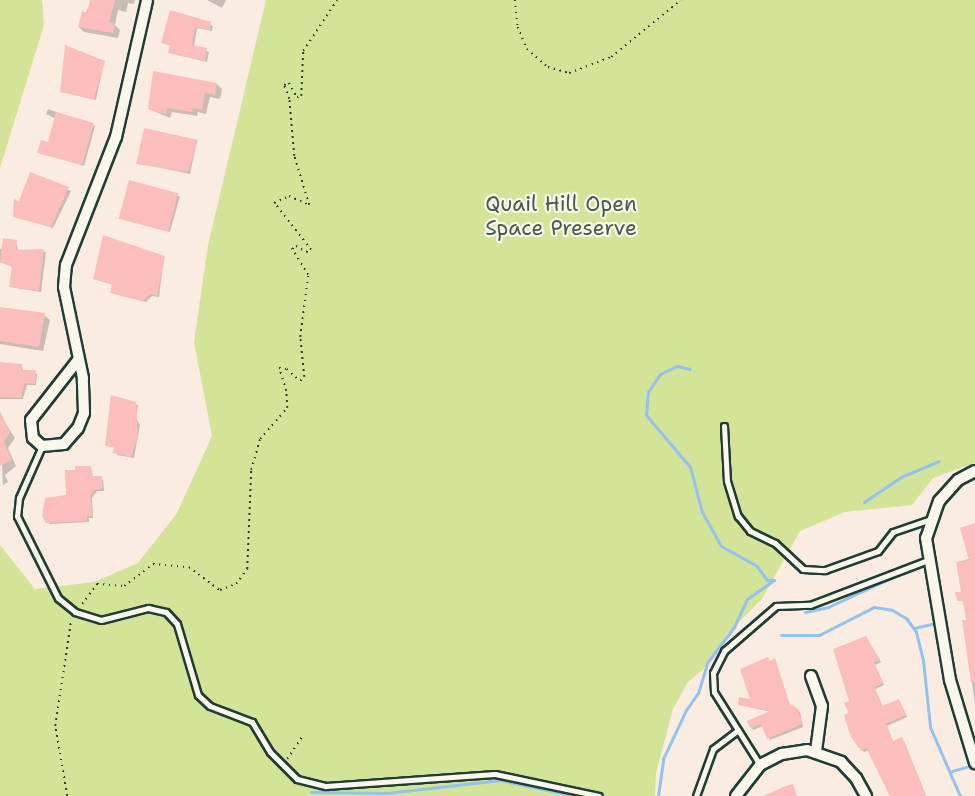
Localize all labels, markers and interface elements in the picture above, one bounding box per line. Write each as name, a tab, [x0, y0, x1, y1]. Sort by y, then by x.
park label: Quail Hill Open Space Preserve	[485, 191, 637, 241]

